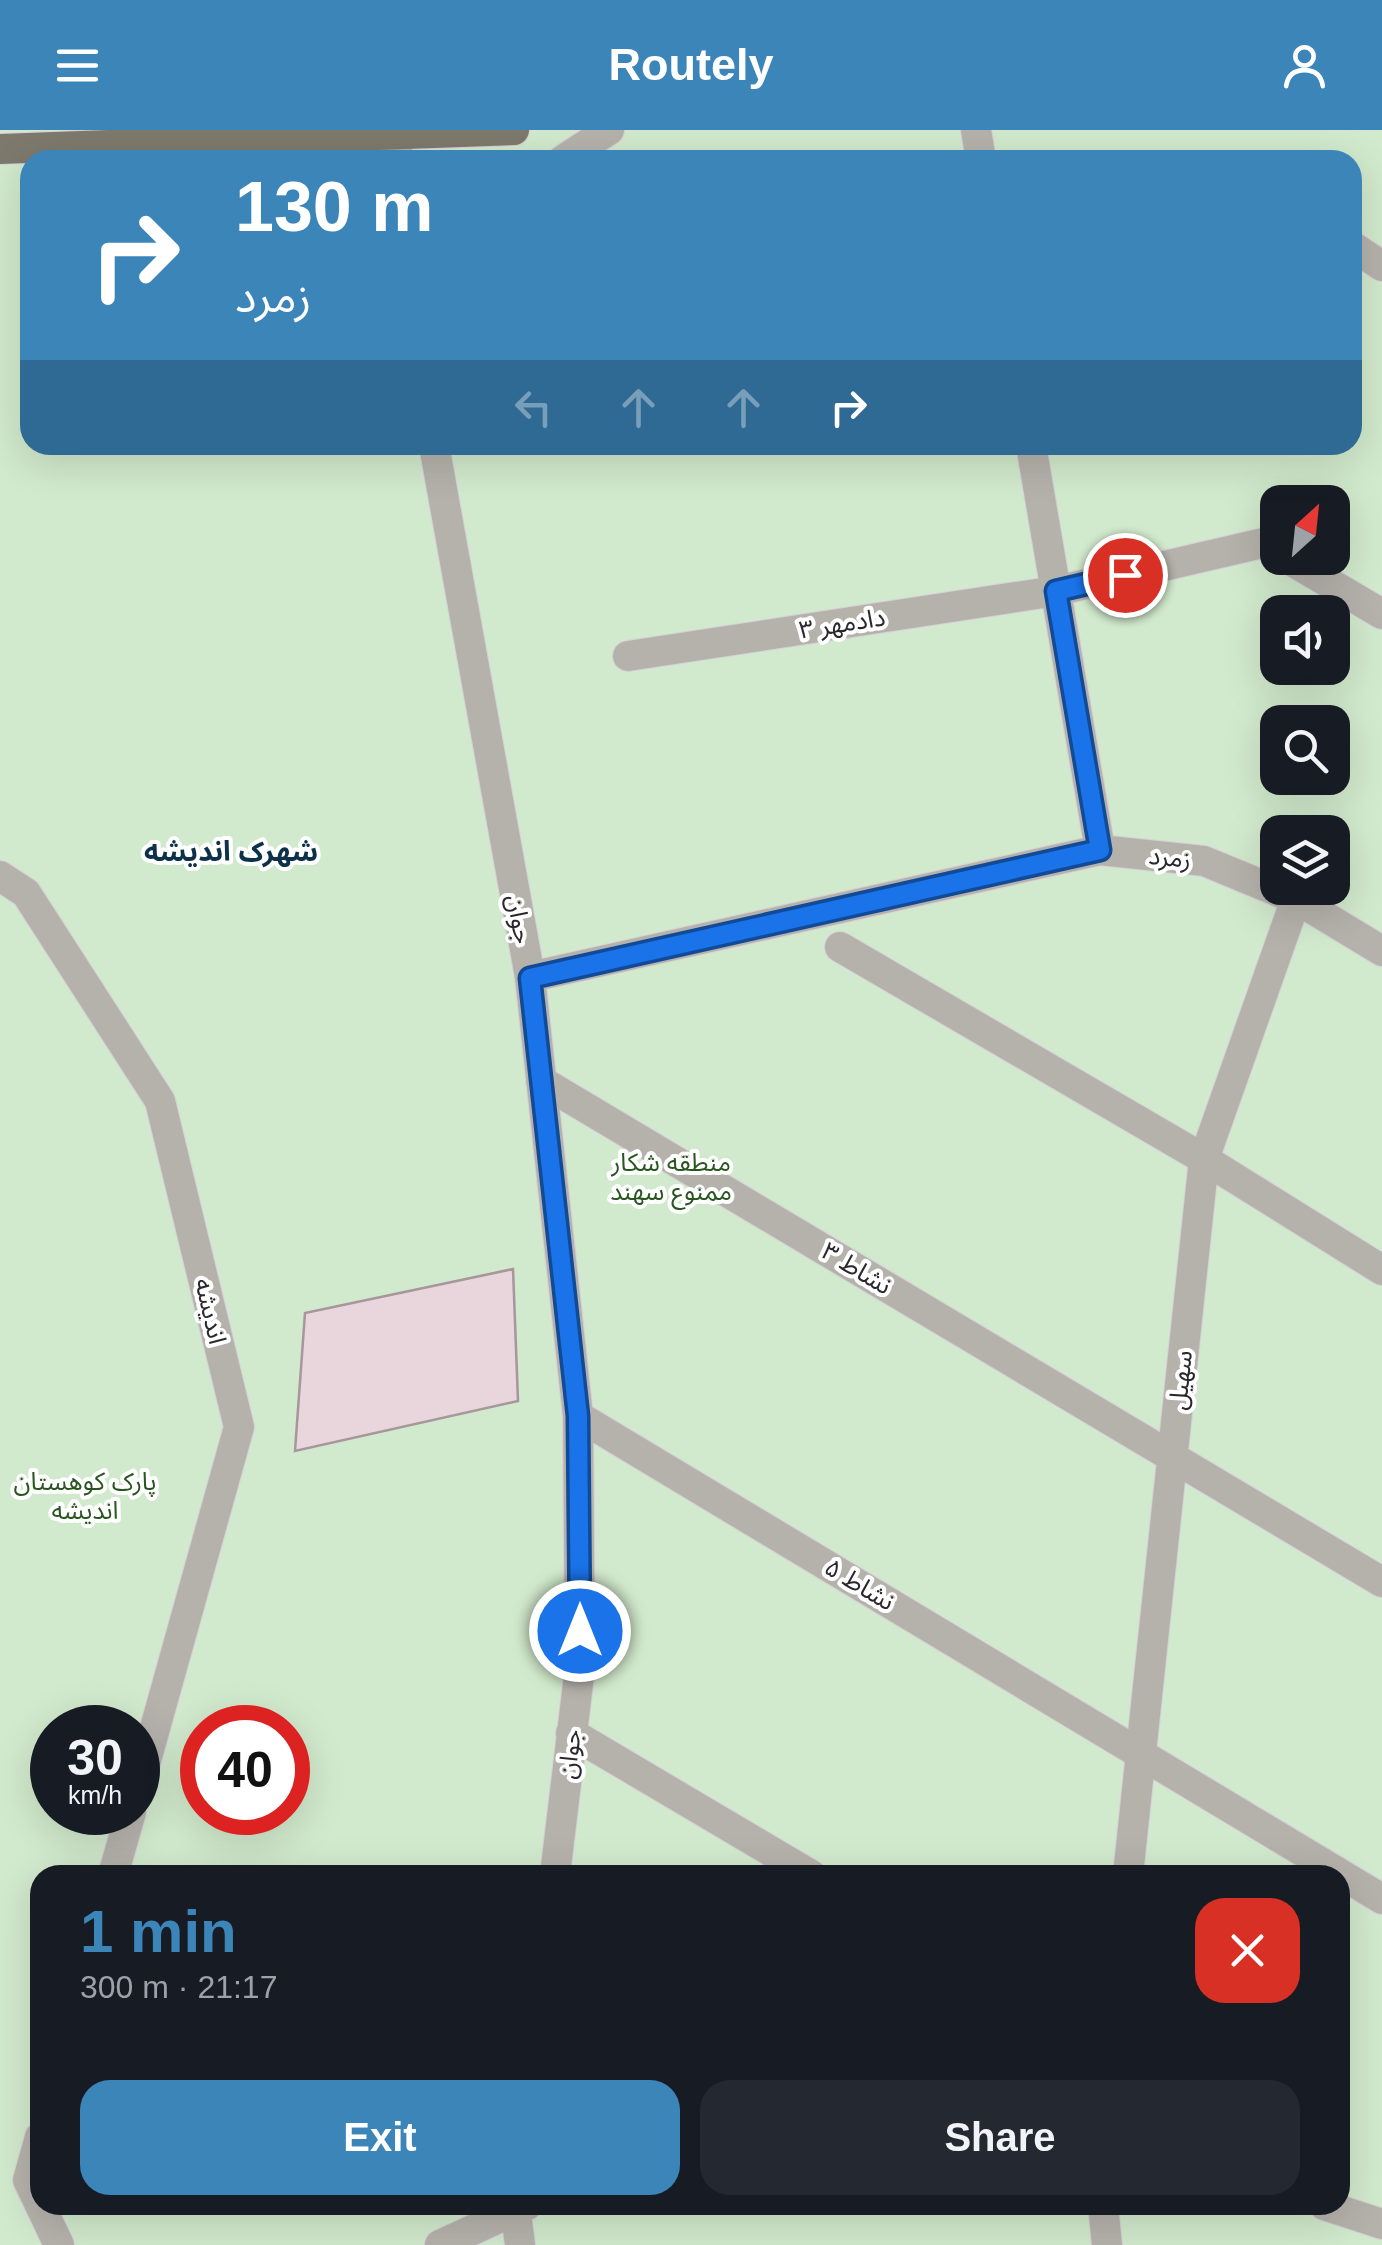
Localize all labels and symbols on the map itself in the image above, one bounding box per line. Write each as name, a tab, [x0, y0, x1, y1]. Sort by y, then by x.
north arrow	[1260, 485, 1350, 575]
pin	[1083, 533, 1168, 618]
street label: دادمهر ۳	[797, 602, 887, 645]
district label: شهرک اندیشه	[144, 836, 318, 868]
street label: زمرد	[1147, 841, 1193, 874]
street label: جوان	[501, 892, 538, 946]
park label: منطقه شکار ممنوع سهند	[610, 1148, 732, 1210]
street label: نشاط ۳	[817, 1236, 897, 1300]
street label: اندیشه	[190, 1275, 232, 1347]
street label: سهیل	[1163, 1349, 1198, 1411]
park label: پارک کوهستان اندیشه	[13, 1467, 157, 1524]
street label: نشاط ۵	[820, 1552, 900, 1616]
position arrow	[528, 1579, 632, 1683]
speed limit sign: 40	[180, 1705, 310, 1835]
street label: جوان	[552, 1728, 587, 1780]

